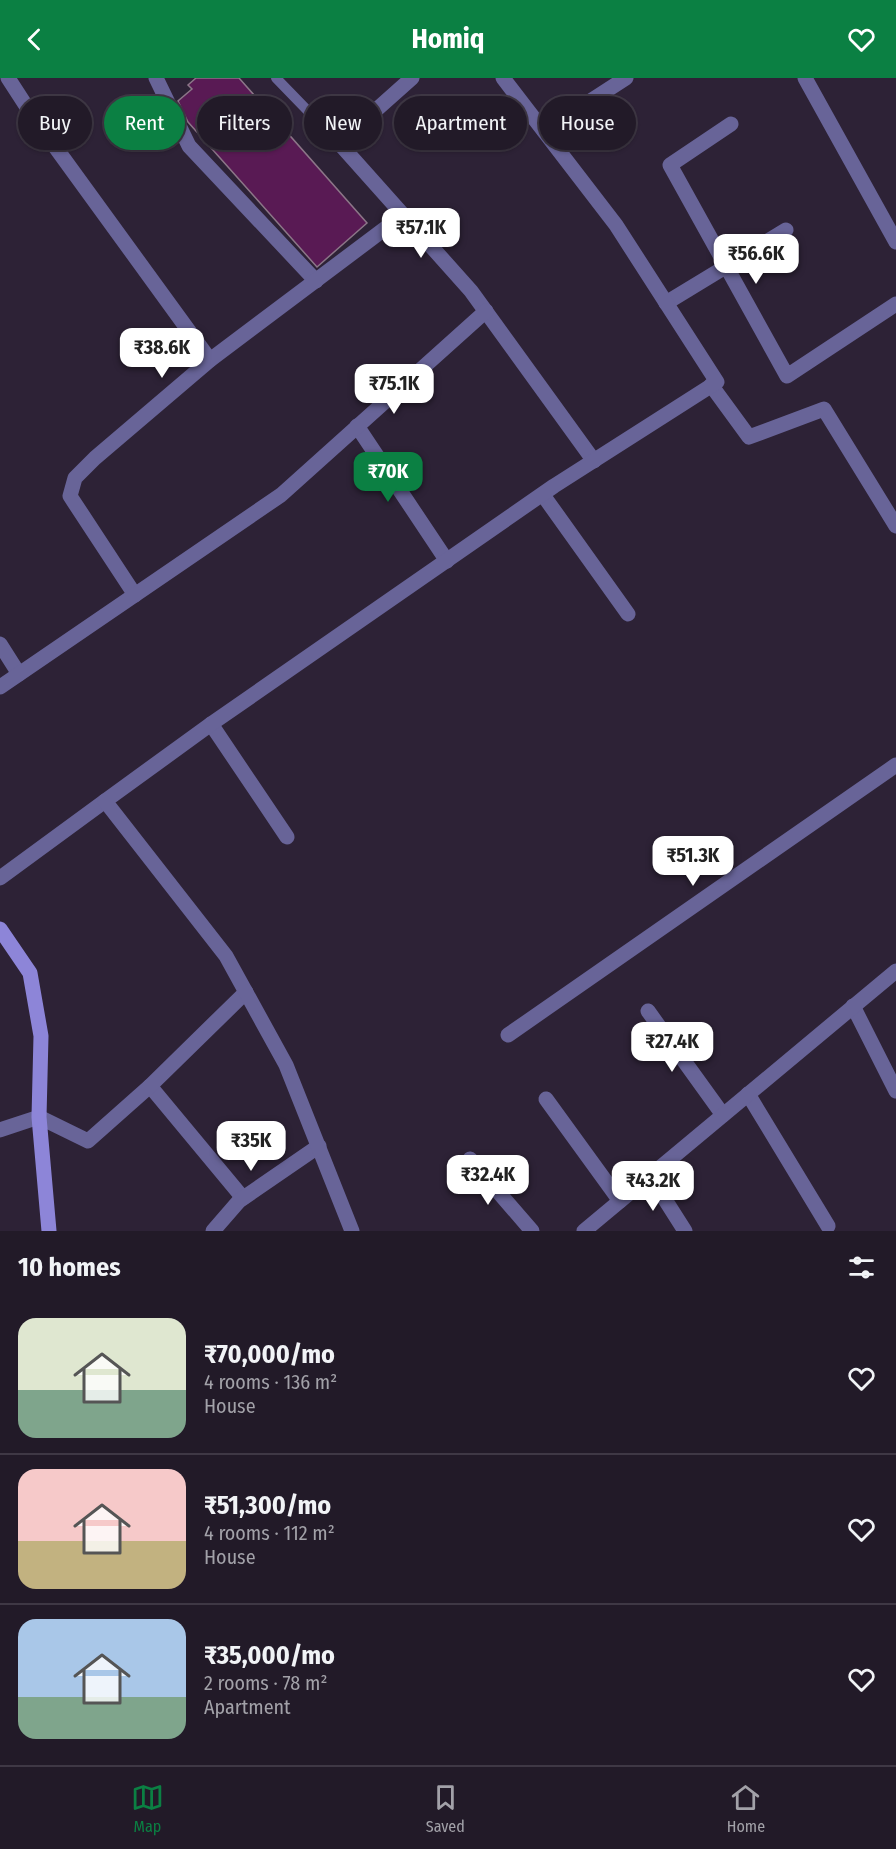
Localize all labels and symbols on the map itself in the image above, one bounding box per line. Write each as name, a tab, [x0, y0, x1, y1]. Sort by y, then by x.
pin: ₹57.1K	[372, 208, 470, 259]
pin: ₹56.6K	[707, 234, 805, 285]
pin: ₹38.6K	[113, 328, 211, 379]
pin: ₹75.1K	[345, 364, 443, 415]
pin: ₹70K	[352, 452, 424, 503]
pin: ₹51.3K	[644, 836, 742, 887]
pin: ₹27.4K	[623, 1022, 721, 1073]
pin: ₹35K	[215, 1121, 287, 1172]
pin: ₹32.4K	[439, 1155, 537, 1206]
pin: ₹43.2K	[604, 1161, 702, 1212]

